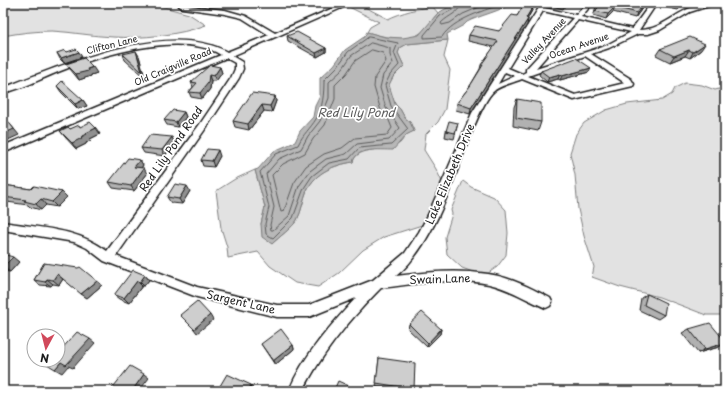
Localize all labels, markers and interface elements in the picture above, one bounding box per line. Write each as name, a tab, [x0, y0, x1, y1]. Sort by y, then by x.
street label: Valley Avenue	[518, 14, 569, 67]
street label: Ocean Avenue	[547, 28, 610, 62]
street label: Clifton Lane	[85, 31, 139, 57]
street label: Old Craigville Road	[132, 43, 214, 89]
street label: Red Lily Pond Road	[135, 103, 206, 195]
water label: Red Lily Pond	[317, 103, 397, 121]
street label: Lake Elizabeth Drive	[421, 121, 479, 227]
street label: Swain Lane	[409, 269, 471, 288]
street label: Sargent Lane	[205, 285, 277, 318]
north arrow	[26, 328, 66, 368]
text: N	[39, 349, 50, 367]

